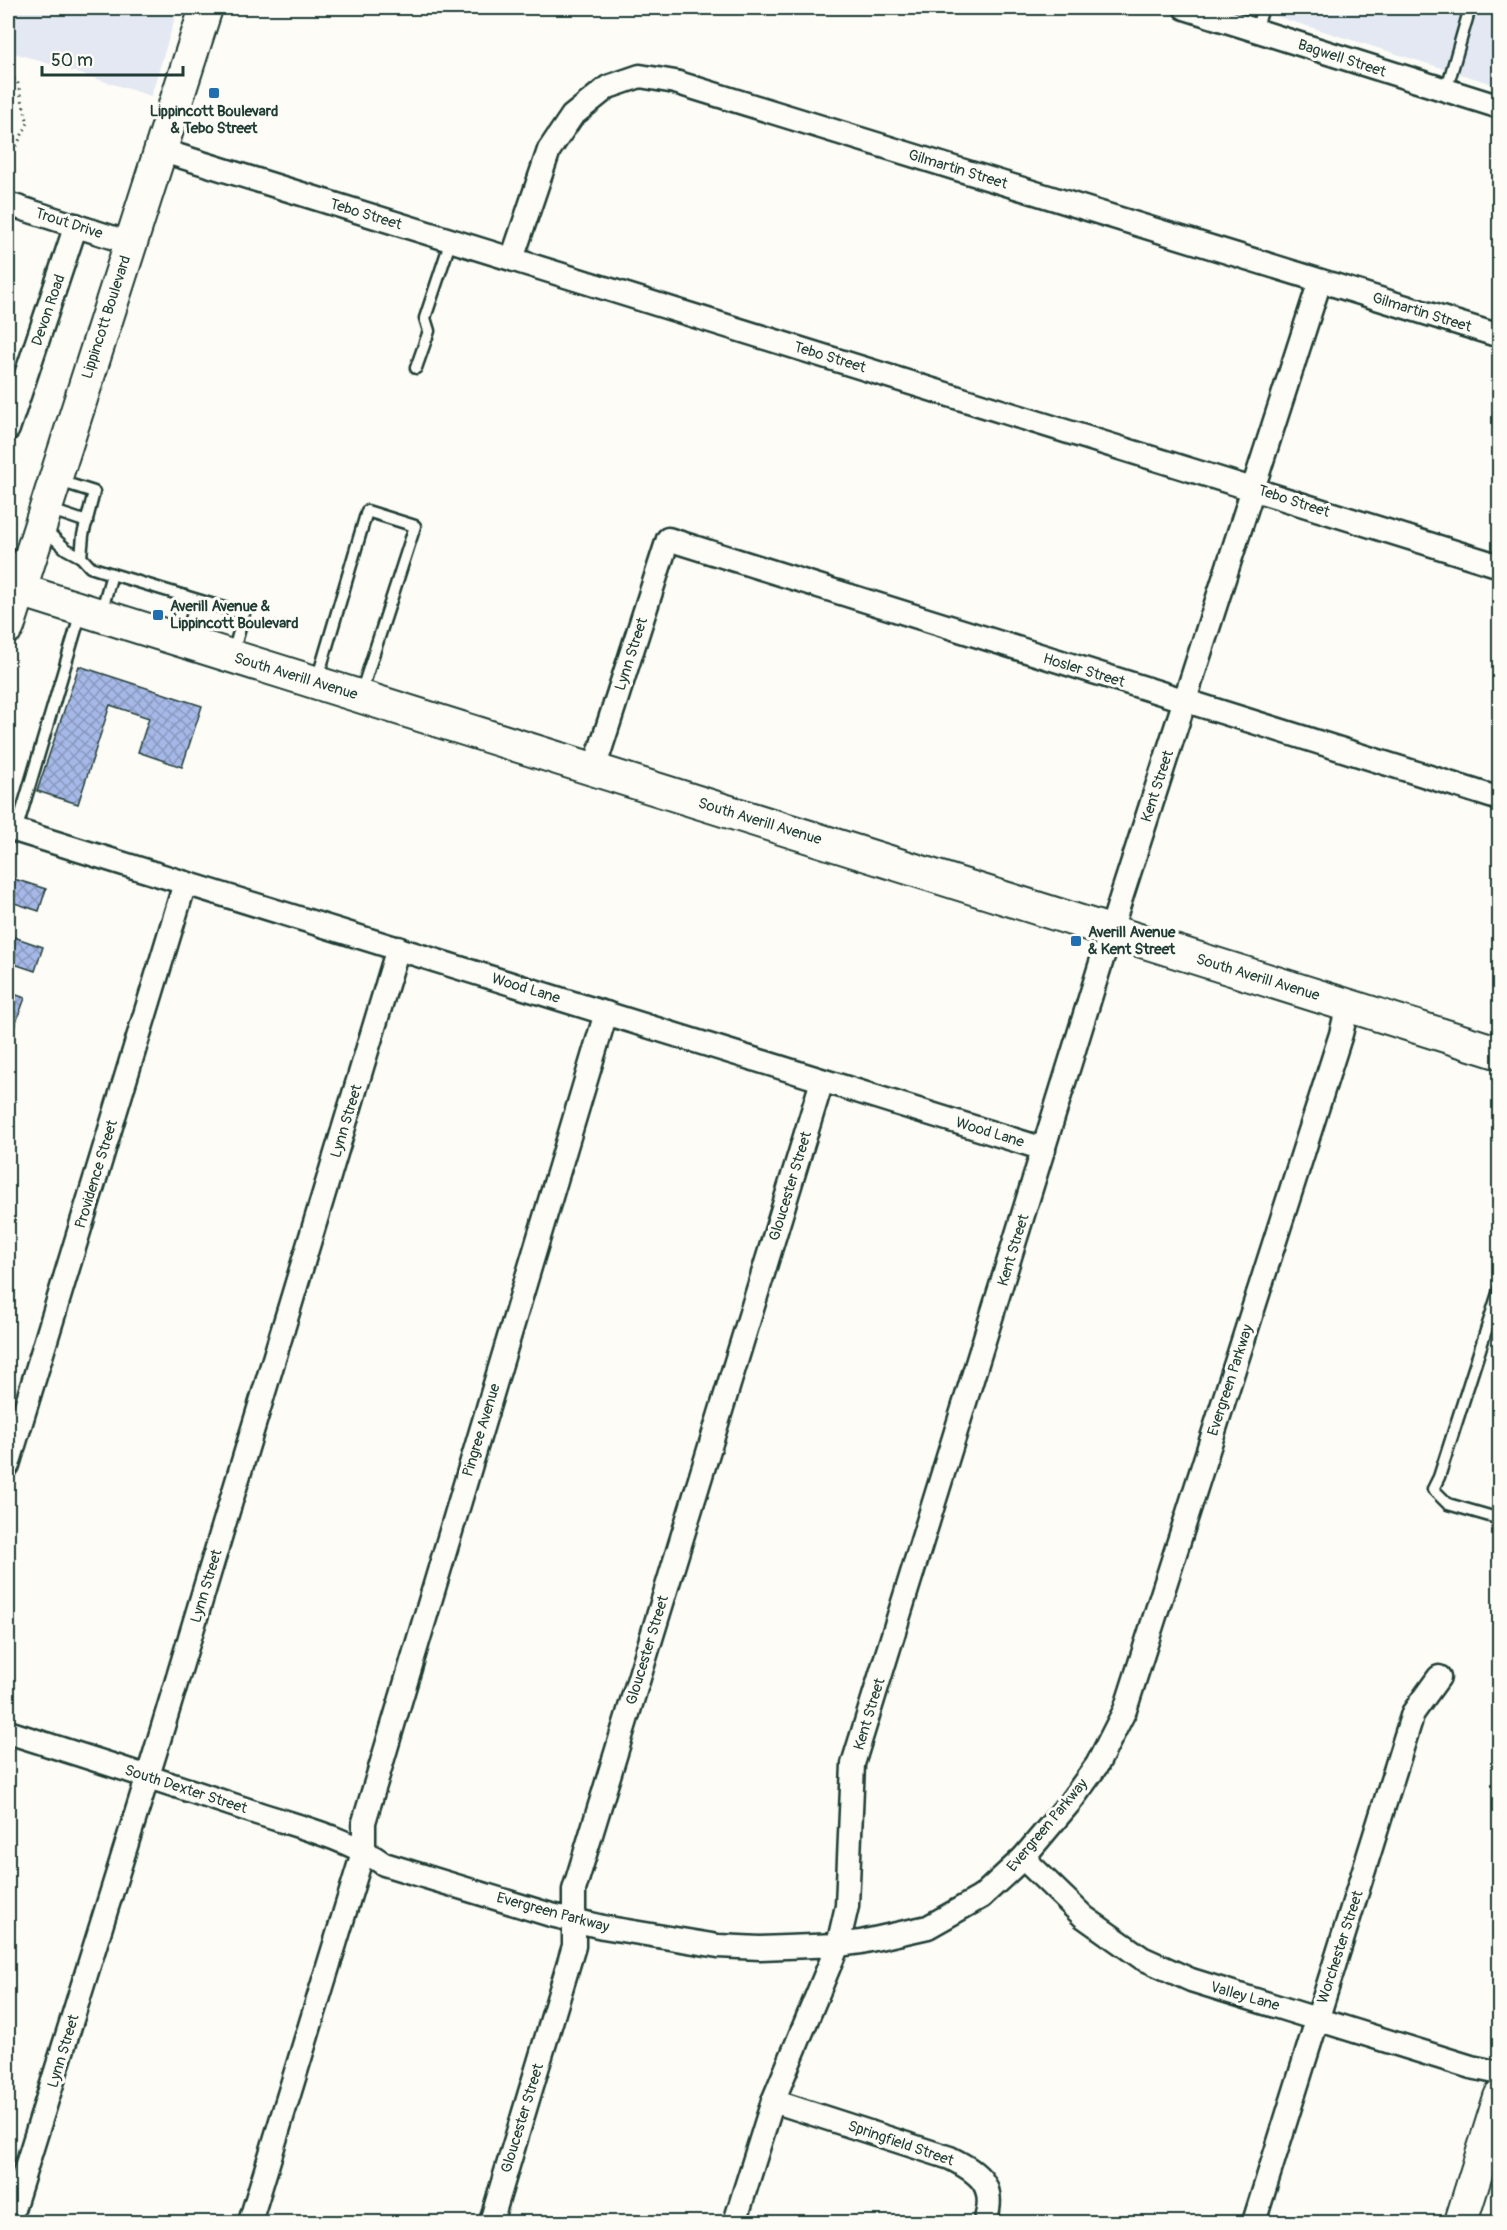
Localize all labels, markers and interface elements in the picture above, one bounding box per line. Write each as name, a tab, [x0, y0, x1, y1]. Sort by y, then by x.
street label: Bagwell Street	[1295, 35, 1389, 82]
scale bar	[42, 39, 183, 77]
text: 50 m	[51, 49, 93, 72]
marker: Lippincott Boulevard & Tebo Street	[207, 86, 221, 100]
place label: Lippincott Boulevard & Tebo Street	[150, 102, 278, 138]
street label: Gilmartin Street	[906, 145, 1011, 194]
street label: Tebo Street	[328, 195, 405, 235]
street label: Trout Drive	[33, 204, 106, 243]
street label: Lippincott Boulevard	[78, 253, 135, 381]
street label: Devon Road	[27, 272, 70, 348]
street label: Gilmartin Street	[1370, 288, 1475, 337]
street label: Tebo Street	[792, 338, 869, 378]
street label: Tebo Street	[1256, 481, 1333, 522]
place label: Averill Avenue & Lippincott Boulevard	[170, 597, 299, 633]
marker: Averill Avenue & Lippincott Boulevard	[151, 608, 165, 622]
street label: Lynn Street	[611, 614, 653, 693]
street label: South Averill Avenue	[232, 649, 360, 704]
street label: Hosler Street	[1041, 649, 1128, 692]
street label: Kent Street	[1137, 747, 1178, 825]
street label: South Averill Avenue	[696, 794, 824, 849]
place label: Averill Avenue & Kent Street	[1088, 923, 1176, 959]
marker: Averill Avenue & Kent Street	[1069, 934, 1083, 948]
street label: South Averill Avenue	[1194, 950, 1322, 1005]
street label: Wood Lane	[489, 969, 563, 1008]
street label: Lynn Street	[326, 1081, 367, 1160]
street label: Wood Lane	[953, 1113, 1027, 1152]
street label: Providence Street	[71, 1117, 122, 1231]
street label: Gloucester Street	[765, 1128, 816, 1243]
street label: Kent Street	[994, 1211, 1034, 1289]
street label: Evergreen Parkway	[1204, 1322, 1258, 1438]
street label: Pingree Avenue	[458, 1381, 505, 1479]
street label: Lynn Street	[186, 1546, 227, 1625]
street label: Gloucester Street	[622, 1592, 673, 1707]
street label: Kent Street	[850, 1675, 890, 1753]
street label: South Dexter Street	[122, 1761, 250, 1819]
street label: Evergreen Parkway	[1003, 1774, 1092, 1876]
street label: Worchester Street	[1313, 1887, 1368, 2006]
street label: Evergreen Parkway	[494, 1888, 612, 1937]
street label: Valley Lane	[1208, 1978, 1282, 2016]
street label: Lynn Street	[43, 2011, 84, 2090]
street label: Gloucester Street	[497, 2060, 548, 2175]
street label: Springfield Street	[845, 2116, 957, 2171]

